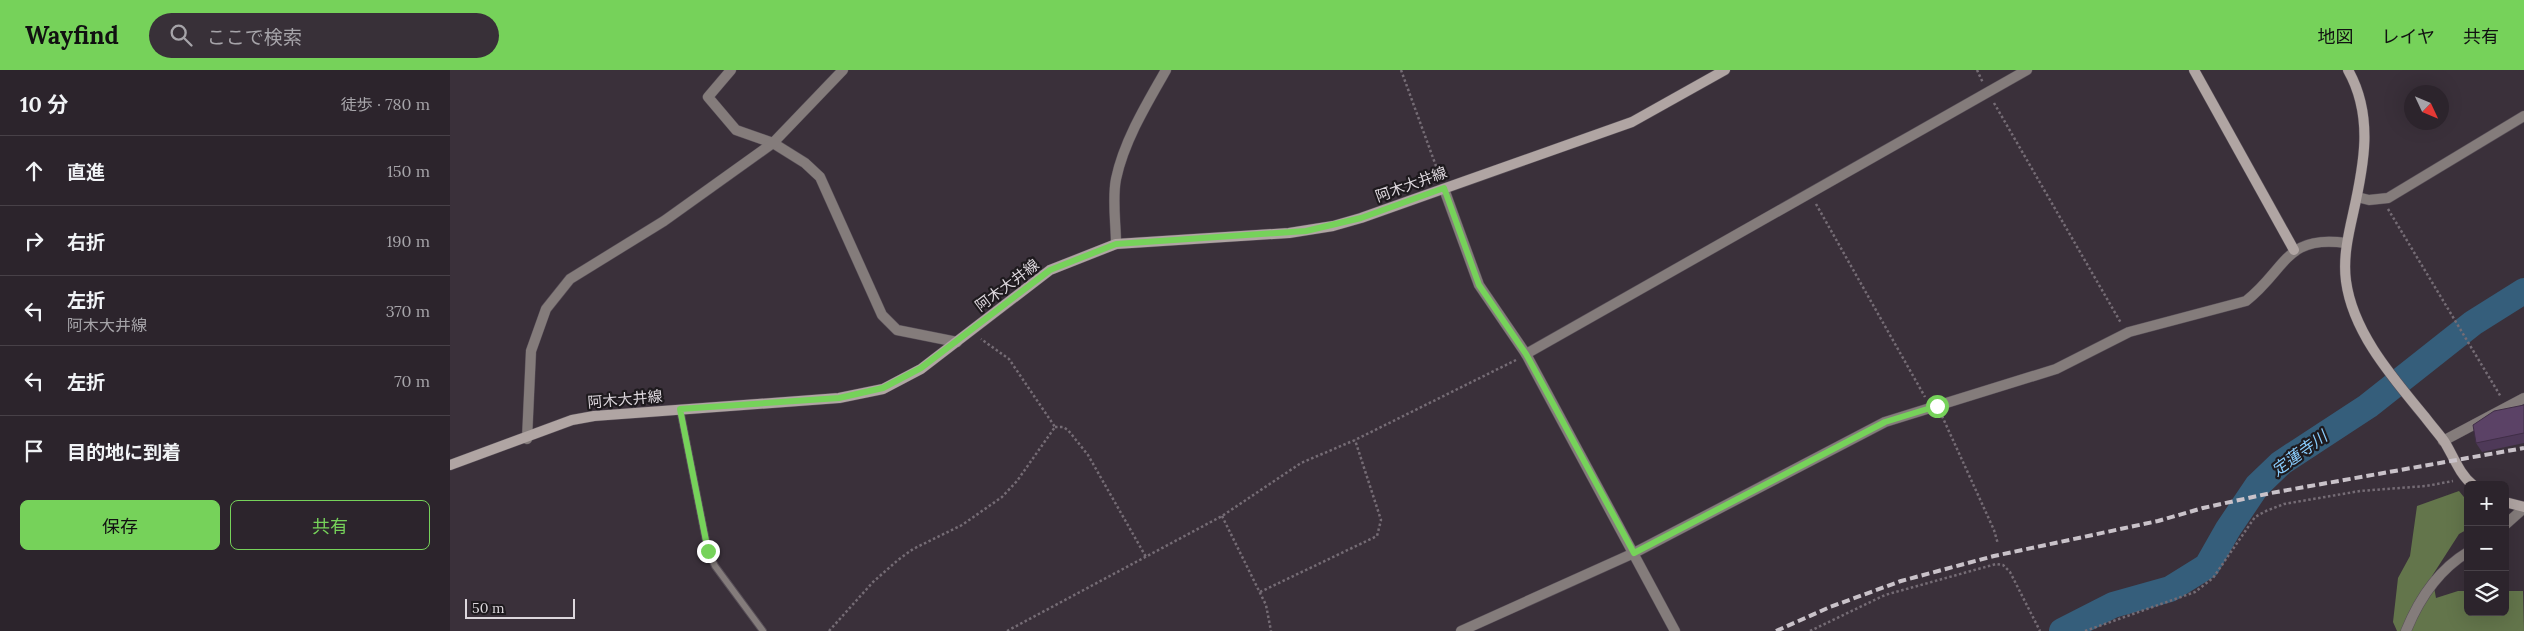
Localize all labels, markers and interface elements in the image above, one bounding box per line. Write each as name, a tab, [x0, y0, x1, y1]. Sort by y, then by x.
search box	[149, 13, 499, 58]
text: Wayfind	[25, 20, 119, 51]
icon: search	[167, 21, 195, 49]
text: ここで検索	[207, 25, 302, 49]
text: 地図	[2318, 25, 2354, 48]
text: レイヤ	[2382, 25, 2435, 48]
text: 共有	[2463, 25, 2499, 48]
north arrow	[2404, 85, 2449, 130]
text: 10 分	[20, 91, 68, 118]
text: 徒歩 · 780 m	[341, 94, 430, 114]
icon: ahead	[20, 157, 48, 185]
text: 直進	[67, 160, 105, 184]
text: 150 m	[387, 161, 430, 181]
street label: 阿木大井線	[1373, 162, 1449, 206]
icon: right	[20, 227, 48, 255]
text: 右折	[67, 230, 105, 254]
text: 190 m	[386, 231, 430, 251]
street label: 阿木大井線	[971, 255, 1043, 315]
text: 左折	[67, 288, 105, 312]
icon: left	[20, 297, 48, 325]
text: 370 m	[386, 301, 430, 321]
text: 阿木大井線	[67, 315, 147, 335]
icon: left	[20, 367, 48, 395]
text: 左折	[67, 370, 105, 394]
text: 70 m	[394, 371, 430, 391]
street label: 阿木大井線	[587, 386, 663, 412]
route start	[1926, 395, 1949, 418]
water label: 定蓮寺川	[2267, 425, 2332, 480]
icon: arrive	[20, 437, 48, 465]
text: 目的地に到着	[67, 440, 181, 464]
map controls	[2464, 481, 2509, 616]
button: +	[2464, 481, 2509, 526]
button: 保存	[20, 500, 220, 550]
button: 共有	[230, 500, 430, 550]
button: −	[2464, 526, 2509, 571]
route end	[697, 540, 720, 563]
button: layers	[2464, 571, 2509, 616]
scale bar	[465, 596, 575, 619]
text: 50 m	[472, 599, 505, 617]

